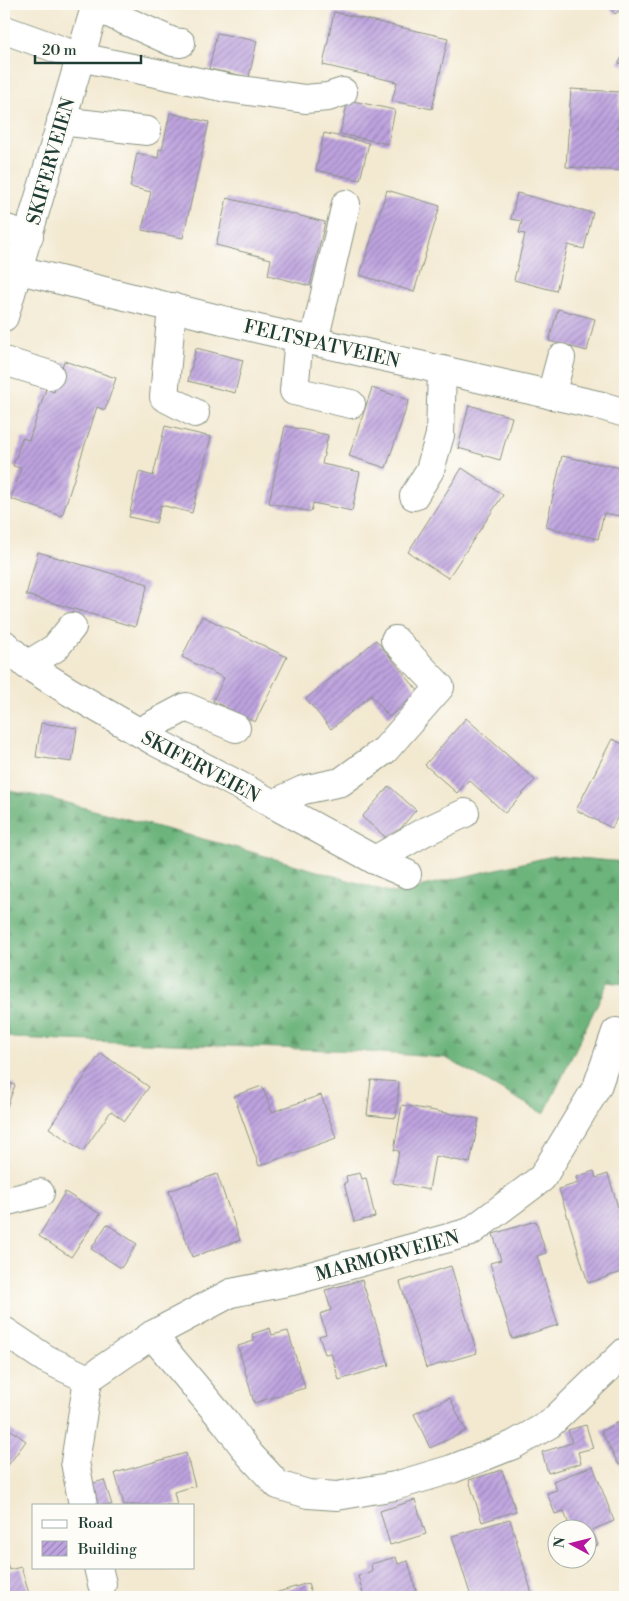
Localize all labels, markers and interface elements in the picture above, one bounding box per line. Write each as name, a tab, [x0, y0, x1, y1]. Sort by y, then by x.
scale bar	[35, 32, 141, 64]
text: 20 m	[42, 41, 77, 60]
street label: SKIFERVEIEN	[21, 95, 81, 228]
street label: FELTSPATVEIEN	[241, 314, 402, 374]
street label: SKIFERVEIEN	[137, 726, 264, 808]
street label: MARMORVEIEN	[313, 1225, 462, 1287]
legend	[32, 1504, 195, 1568]
text: Road	[78, 1514, 113, 1533]
north arrow	[546, 1518, 596, 1568]
text: N	[550, 1536, 570, 1549]
text: Building	[77, 1540, 137, 1559]

